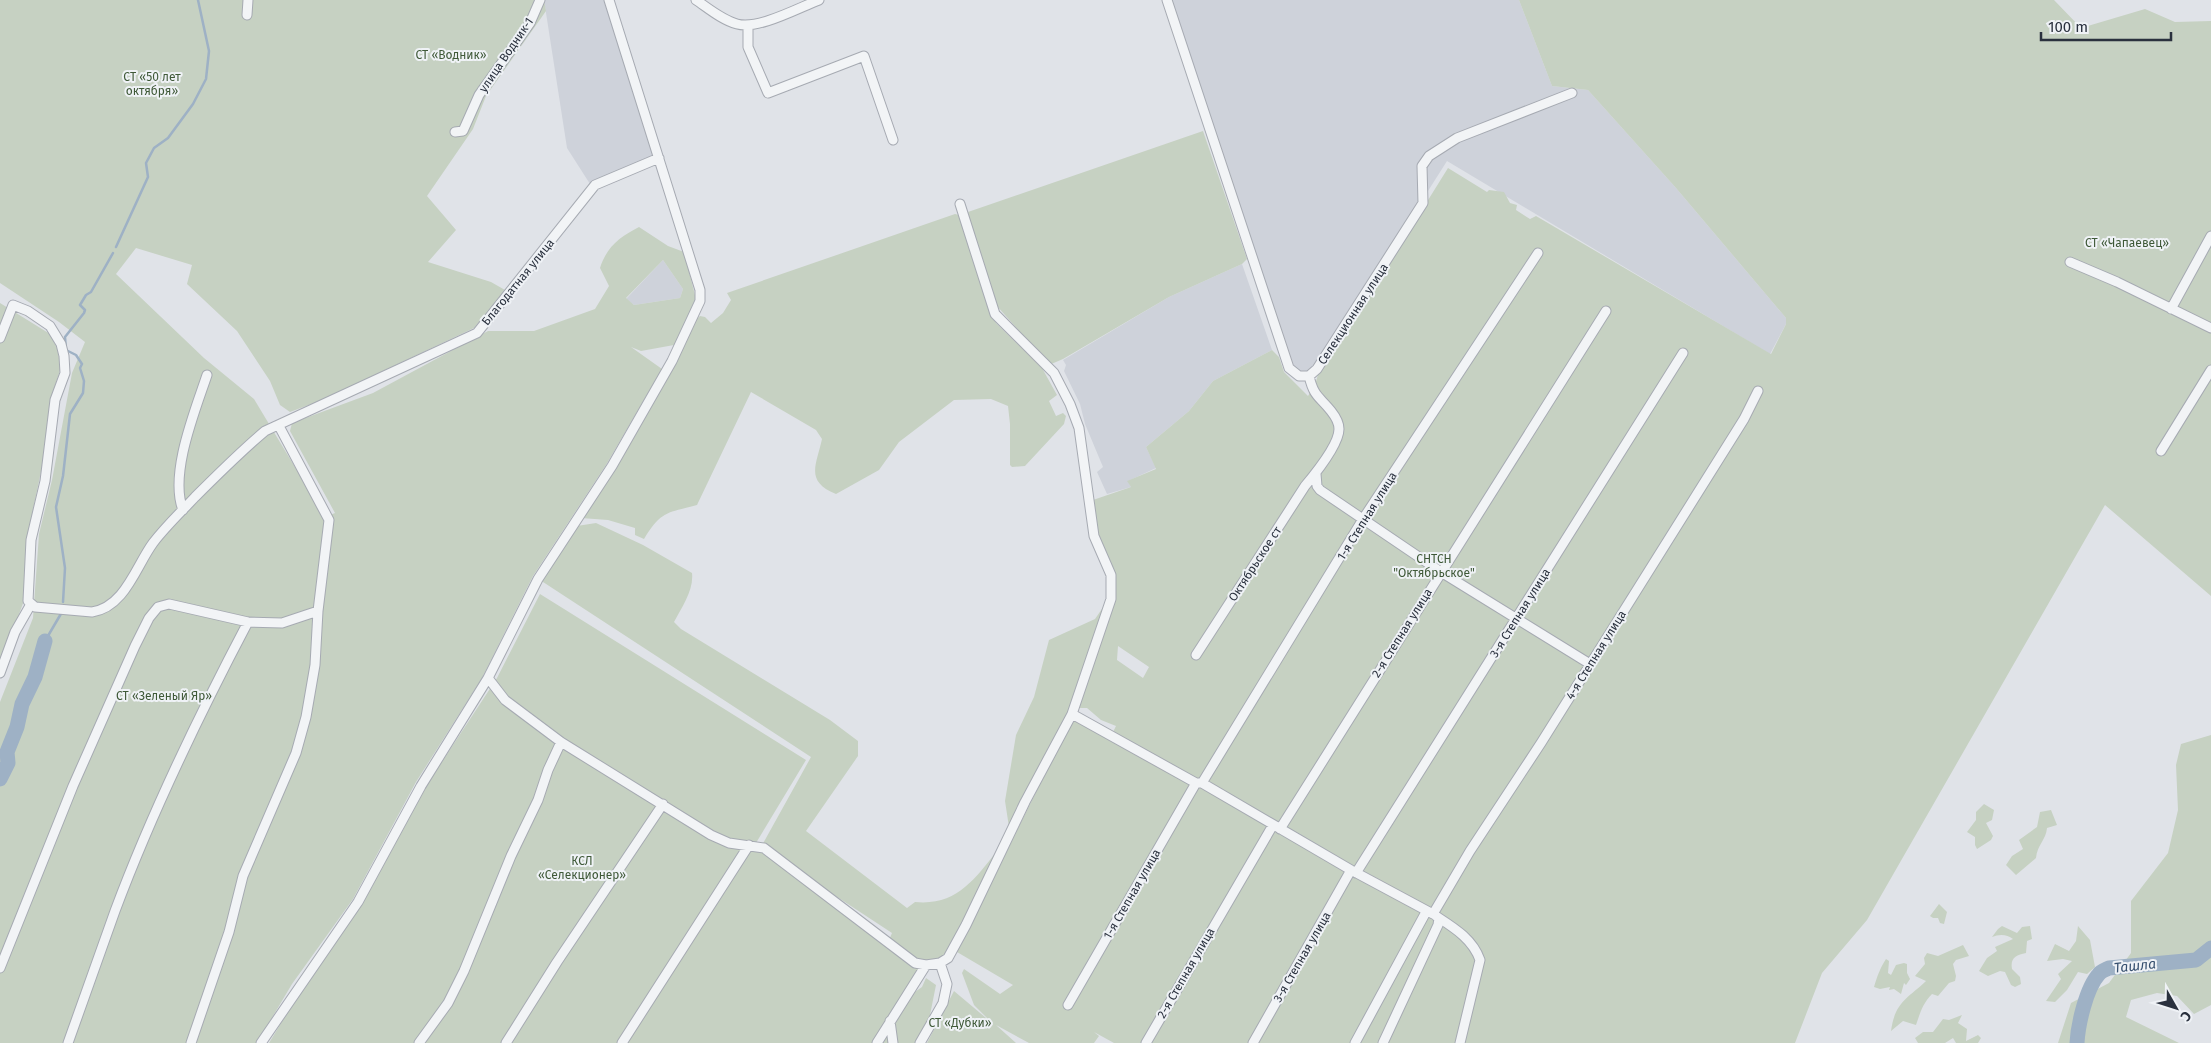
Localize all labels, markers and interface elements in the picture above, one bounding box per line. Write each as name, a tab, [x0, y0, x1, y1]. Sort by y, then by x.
scale bar	[2041, 10, 2171, 42]
street label: улица Водник-1	[476, 15, 536, 95]
text: 100 m	[2048, 18, 2088, 36]
park label: СТ «Водник»	[415, 48, 487, 62]
park label: СТ «50 лет октября»	[123, 70, 181, 98]
street label: Благодатная улица	[479, 236, 557, 328]
park label: СТ «Чапаевец»	[2085, 236, 2169, 250]
street label: Селекционная улица	[1315, 261, 1391, 367]
street label: 1-я Степная улица	[1334, 469, 1400, 563]
street label: Октябрьское ст	[1226, 524, 1285, 604]
park label: СНТСН "Октябрьское"	[1393, 552, 1475, 580]
street label: 3-я Степная улица	[1487, 566, 1553, 660]
street label: 2-я Степная улица	[1369, 586, 1435, 680]
street label: 4-я Степная улица	[1563, 608, 1629, 702]
park label: СТ «Зеленый Яр»	[116, 689, 212, 703]
street label: 1-я Степная улица	[1101, 847, 1163, 941]
park label: КСЛ «Селекционер»	[538, 854, 626, 882]
street label: 3-я Степная улица	[1270, 909, 1334, 1005]
street label: 2-я Степная улица	[1154, 925, 1218, 1021]
water label: Ташла	[2113, 955, 2157, 977]
north arrow	[2151, 983, 2201, 1033]
text: С	[2177, 1007, 2195, 1024]
park label: СТ «Дубки»	[928, 1016, 992, 1030]

